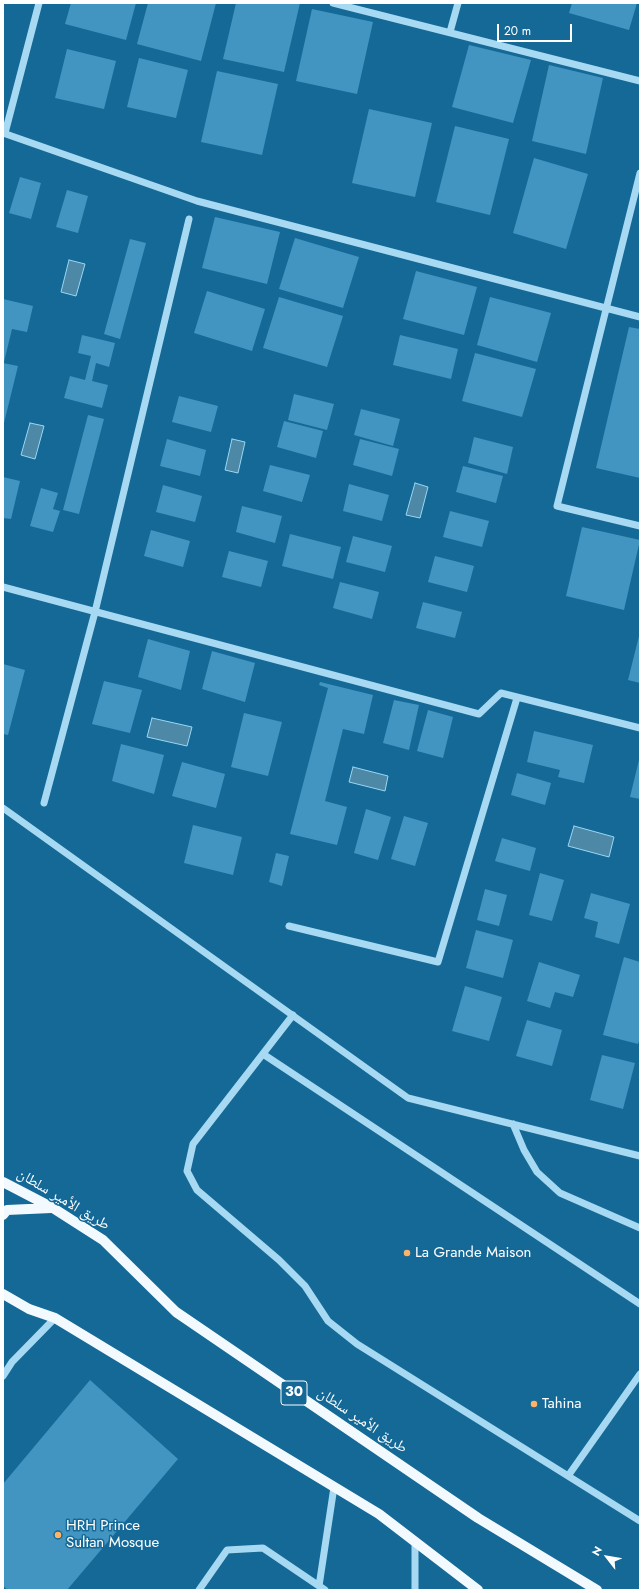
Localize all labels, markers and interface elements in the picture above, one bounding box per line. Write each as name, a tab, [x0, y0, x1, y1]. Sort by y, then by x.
scale bar	[499, 16, 574, 42]
text: 20 m	[504, 22, 531, 40]
street label: طريق الأمير سلطان	[13, 1165, 113, 1235]
place label: La Grande Maison	[415, 1244, 531, 1262]
marker: La Grande Maison	[402, 1248, 412, 1258]
road number: 30	[281, 1381, 307, 1405]
street label: طريق الأمير سلطان	[313, 1384, 411, 1458]
place label: Tahina	[542, 1395, 582, 1413]
marker: Tahina	[529, 1399, 539, 1409]
place label: HRH Prince Sultan Mosque	[66, 1517, 159, 1552]
marker: HRH Prince Sultan Mosque	[53, 1530, 63, 1540]
north arrow	[587, 1537, 627, 1577]
text: N	[588, 1543, 606, 1559]

